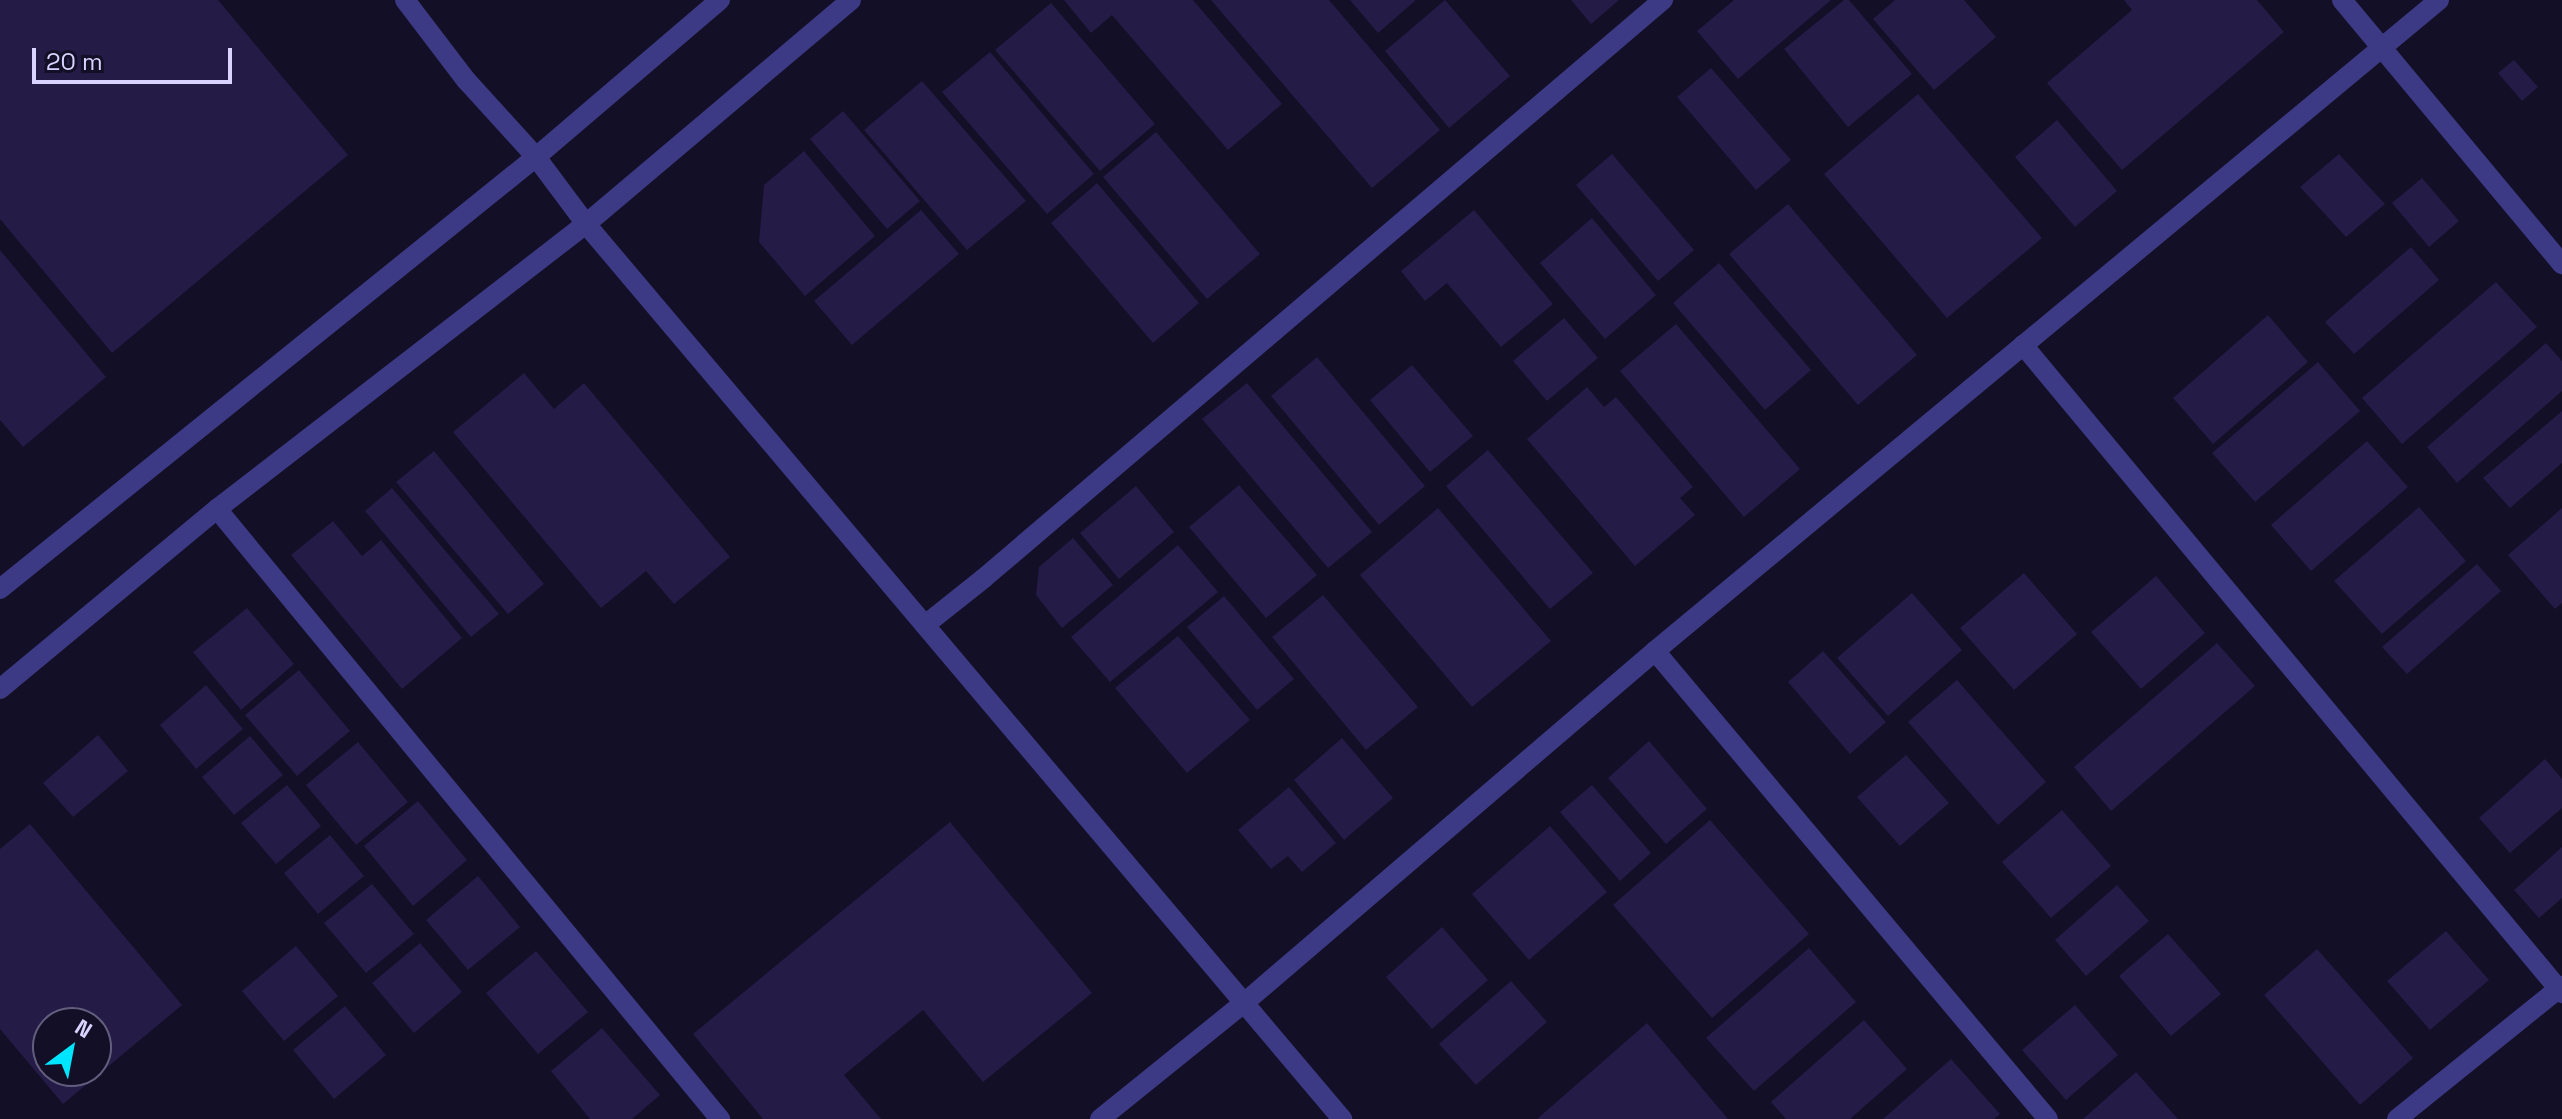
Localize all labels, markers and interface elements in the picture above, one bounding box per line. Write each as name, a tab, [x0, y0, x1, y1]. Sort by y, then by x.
scale bar	[36, 32, 236, 82]
text: 20 m	[46, 46, 103, 77]
north arrow	[32, 1007, 112, 1087]
text: N	[70, 1013, 97, 1044]

